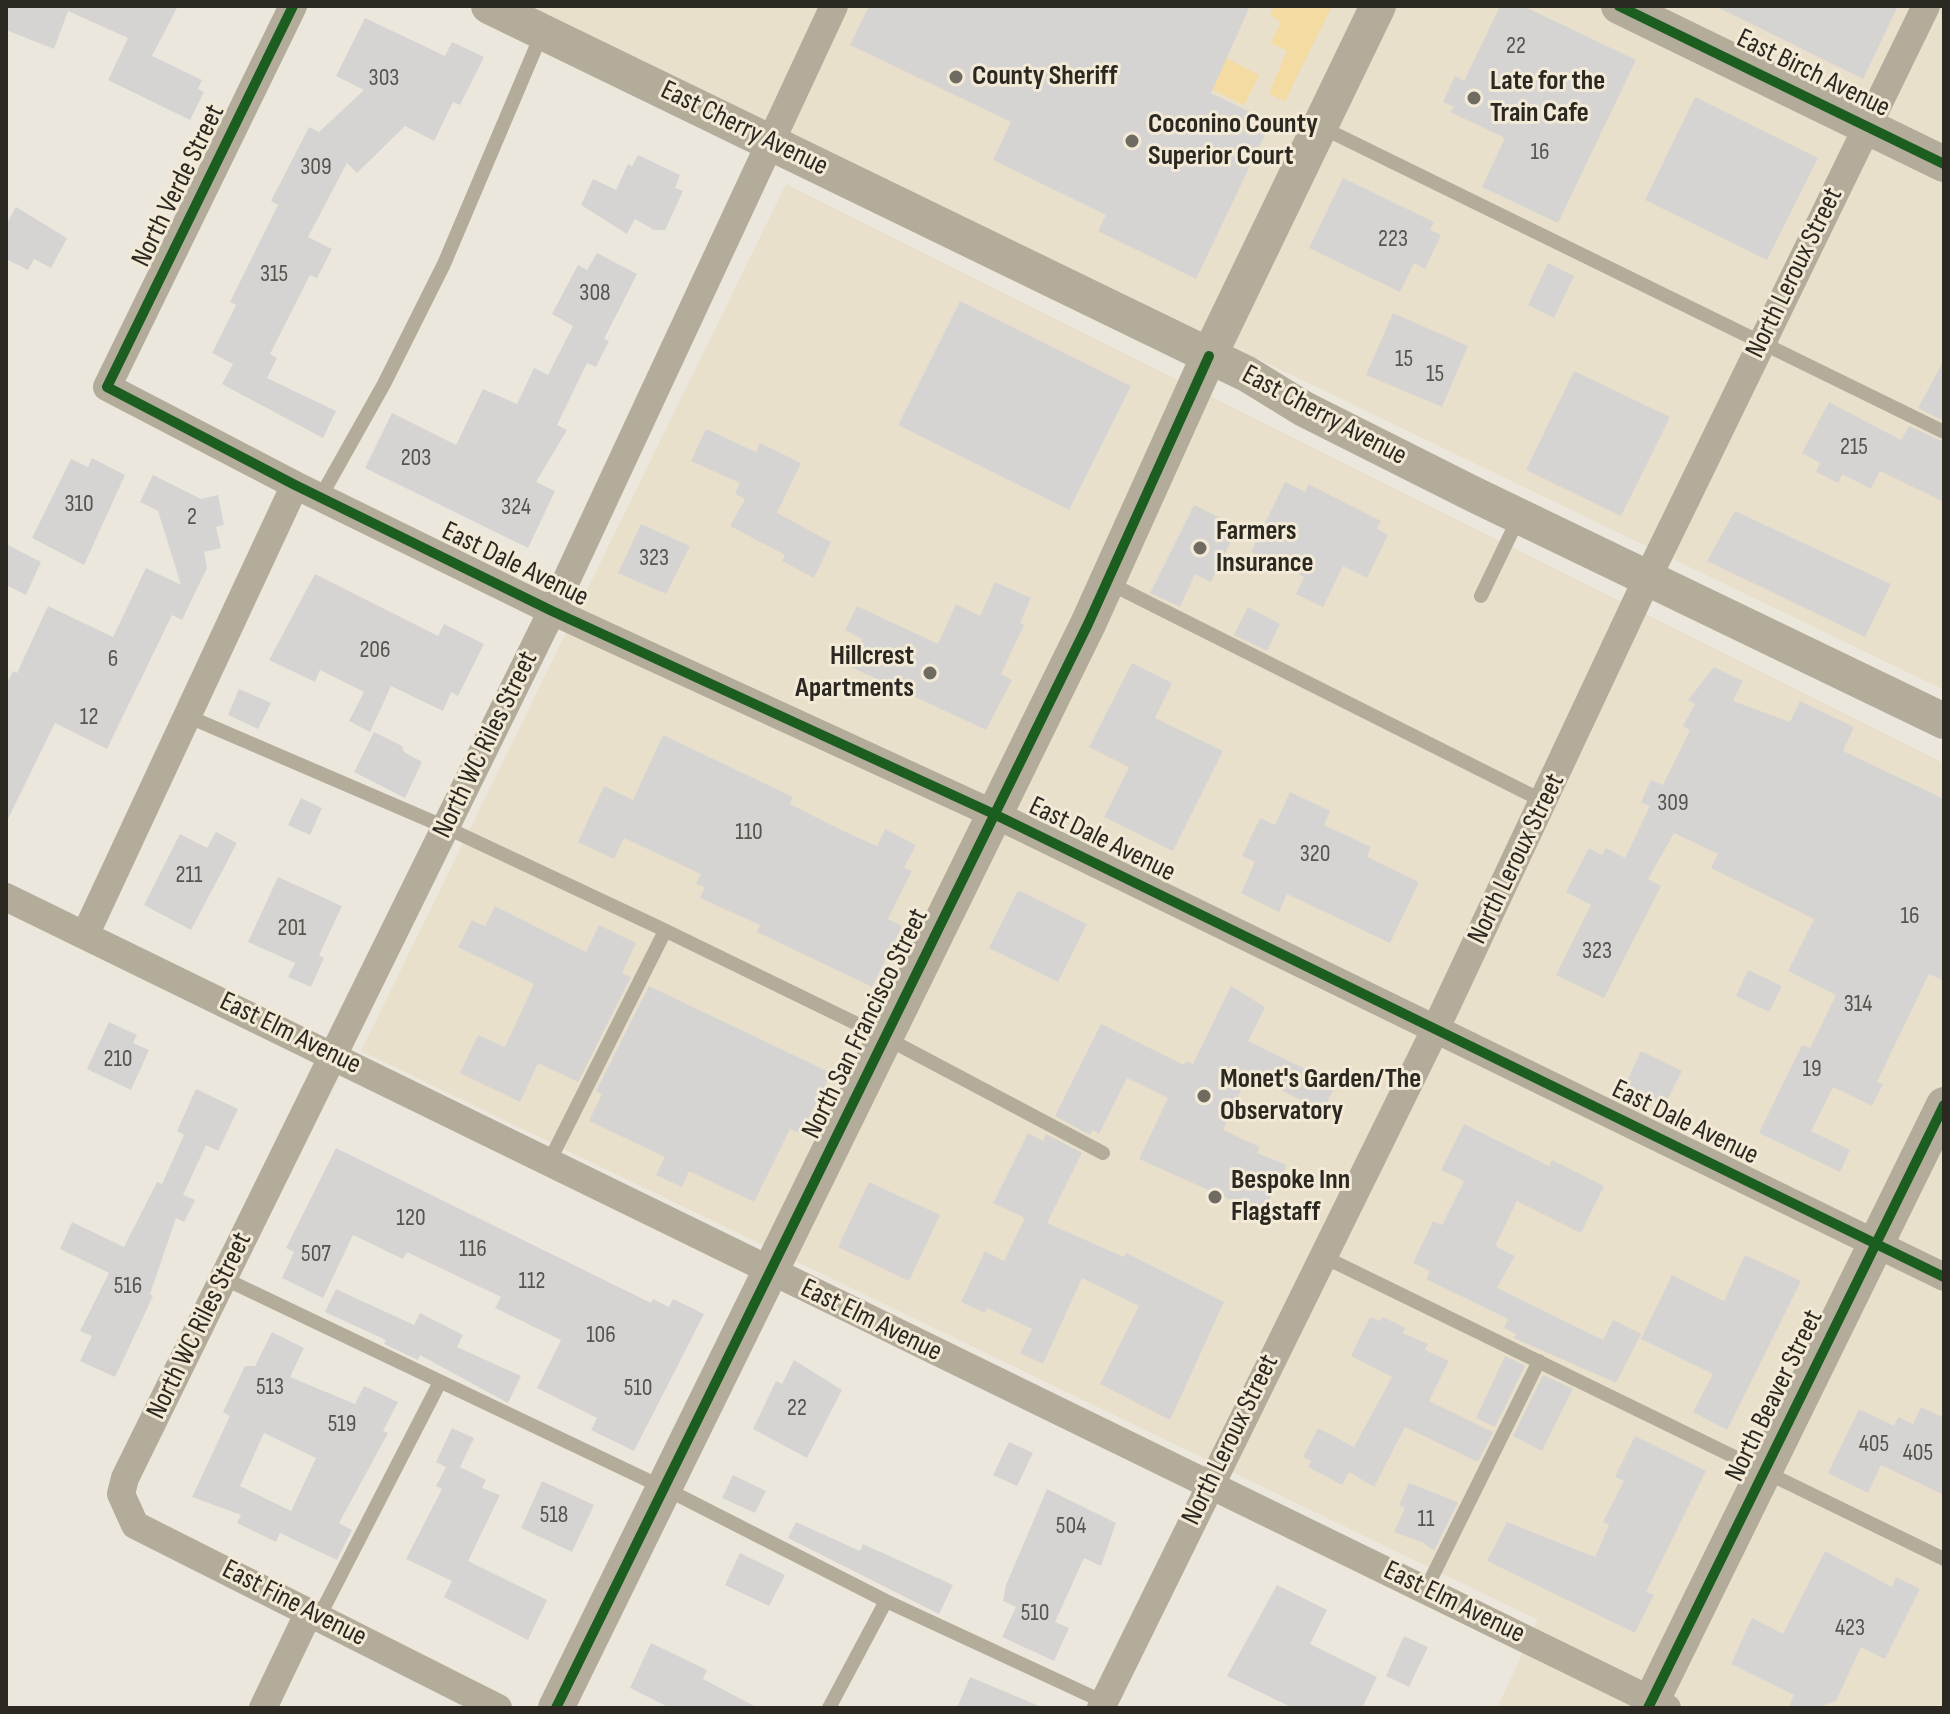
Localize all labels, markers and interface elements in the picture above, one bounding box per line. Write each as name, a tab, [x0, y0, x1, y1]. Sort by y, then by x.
street label: East Birch Avenue	[1731, 22, 1895, 126]
house number: 22	[1506, 33, 1526, 61]
place label: County Sheriff	[972, 60, 1118, 94]
house number: 303	[369, 65, 399, 93]
place label: Late for the Train Cafe	[1490, 65, 1605, 131]
marker: County Sheriff	[947, 68, 965, 86]
street label: East Cherry Avenue	[655, 74, 833, 184]
marker: Late for the Train Cafe	[1465, 89, 1483, 107]
street label: North Verde Street	[125, 99, 233, 273]
place label: Coconino County Superior Court	[1148, 108, 1318, 174]
marker: Coconino County Superior Court	[1123, 132, 1141, 150]
house number: 16	[1531, 139, 1549, 167]
house number: 309	[300, 154, 332, 182]
street label: North Leroux Street	[1739, 182, 1851, 364]
house number: 223	[1378, 226, 1408, 254]
house number: 315	[260, 261, 288, 289]
house number: 308	[579, 280, 611, 308]
house number: 15	[1395, 346, 1413, 374]
street label: East Cherry Avenue	[1236, 358, 1412, 474]
house number: 15	[1426, 361, 1444, 389]
house number: 215	[1840, 434, 1868, 462]
house number: 203	[401, 445, 431, 473]
house number: 310	[64, 491, 94, 519]
house number: 324	[501, 494, 531, 522]
house number: 2	[187, 504, 197, 532]
street label: East Dale Avenue	[436, 515, 594, 615]
place label: Farmers Insurance	[1216, 515, 1314, 581]
marker: Farmers Insurance	[1191, 539, 1209, 557]
house number: 323	[639, 545, 669, 573]
house number: 206	[359, 637, 391, 665]
place label: Hillcrest Apartments	[795, 640, 914, 706]
house number: 6	[108, 646, 118, 674]
street label: North WC Riles Street	[426, 646, 546, 844]
marker: Hillcrest Apartments	[921, 664, 939, 682]
house number: 12	[80, 704, 98, 732]
street label: North Leroux Street	[1461, 768, 1573, 950]
street label: East Dale Avenue	[1023, 790, 1181, 890]
house number: 309	[1657, 790, 1689, 818]
house number: 110	[735, 819, 763, 847]
house number: 320	[1300, 841, 1330, 869]
house number: 211	[176, 862, 202, 890]
street label: North San Francisco Street	[796, 903, 936, 1145]
house number: 16	[1901, 903, 1919, 931]
house number: 201	[278, 915, 306, 943]
house number: 323	[1582, 938, 1612, 966]
street label: East Elm Avenue	[214, 985, 366, 1083]
house number: 314	[1844, 991, 1872, 1019]
house number: 210	[103, 1046, 133, 1074]
house number: 19	[1802, 1056, 1822, 1084]
place label: Monet's Garden/The Observatory	[1220, 1063, 1421, 1129]
street label: East Dale Avenue	[1606, 1073, 1764, 1173]
marker: Monet's Garden/The Observatory	[1195, 1087, 1213, 1105]
place label: Bespoke Inn Flagstaff	[1231, 1164, 1350, 1230]
marker: Bespoke Inn Flagstaff	[1206, 1188, 1224, 1206]
house number: 120	[396, 1205, 426, 1233]
street label: North WC Riles Street	[140, 1227, 260, 1425]
house number: 116	[459, 1236, 487, 1264]
house number: 507	[301, 1241, 331, 1269]
house number: 112	[519, 1268, 545, 1296]
street label: East Elm Avenue	[795, 1272, 947, 1370]
house number: 516	[114, 1273, 142, 1301]
street label: North Beaver Street	[1719, 1305, 1831, 1487]
house number: 106	[586, 1322, 616, 1350]
street label: North Leroux Street	[1175, 1349, 1287, 1531]
house number: 513	[256, 1374, 284, 1402]
house number: 510	[624, 1375, 652, 1403]
house number: 22	[787, 1395, 807, 1423]
house number: 519	[328, 1411, 356, 1439]
house number: 405	[1859, 1431, 1889, 1459]
house number: 405	[1903, 1440, 1933, 1468]
house number: 518	[540, 1502, 568, 1530]
house number: 11	[1418, 1506, 1434, 1534]
house number: 504	[1056, 1513, 1086, 1541]
street label: East Fine Avenue	[216, 1553, 372, 1655]
street label: East Elm Avenue	[1378, 1554, 1530, 1652]
house number: 510	[1021, 1600, 1049, 1628]
house number: 423	[1835, 1615, 1865, 1643]

